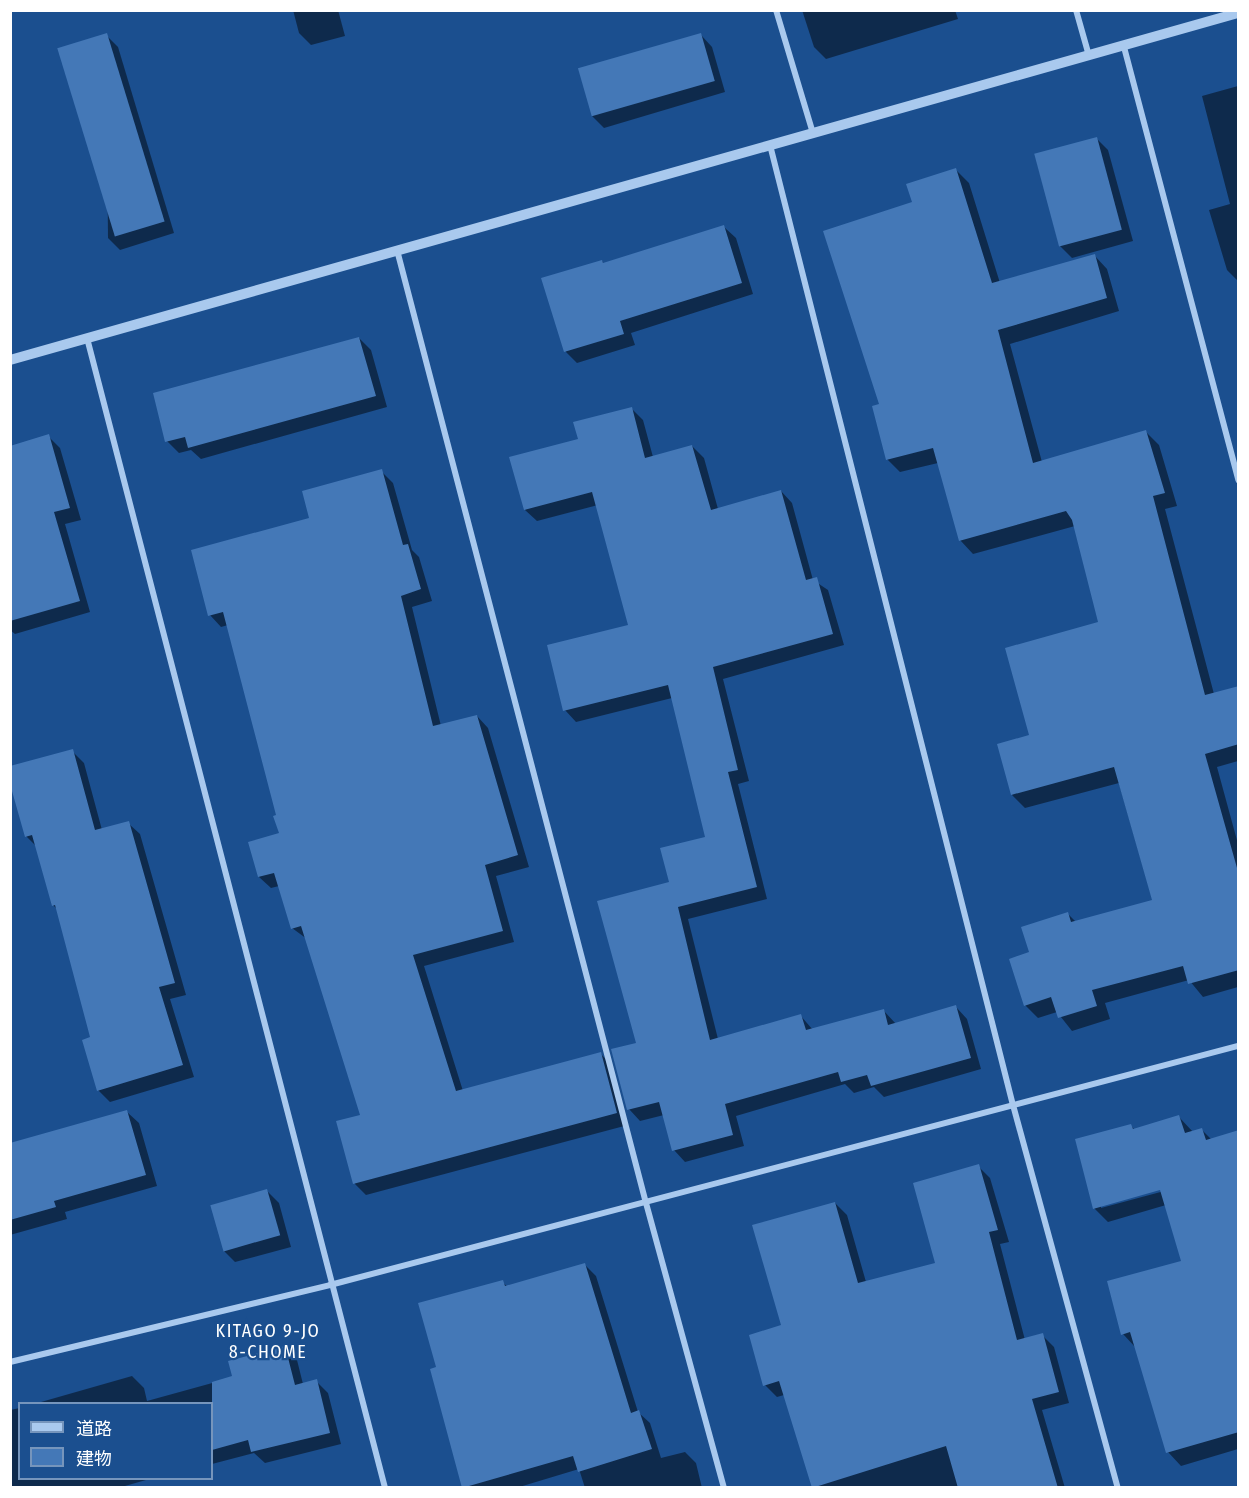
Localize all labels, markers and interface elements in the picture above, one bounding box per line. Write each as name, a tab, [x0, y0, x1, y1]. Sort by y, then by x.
district label: KITAGO 9-JO 8-CHOME	[216, 1321, 320, 1364]
legend	[18, 1402, 213, 1480]
text: 道路	[76, 1418, 112, 1440]
text: 建物	[76, 1448, 112, 1470]

